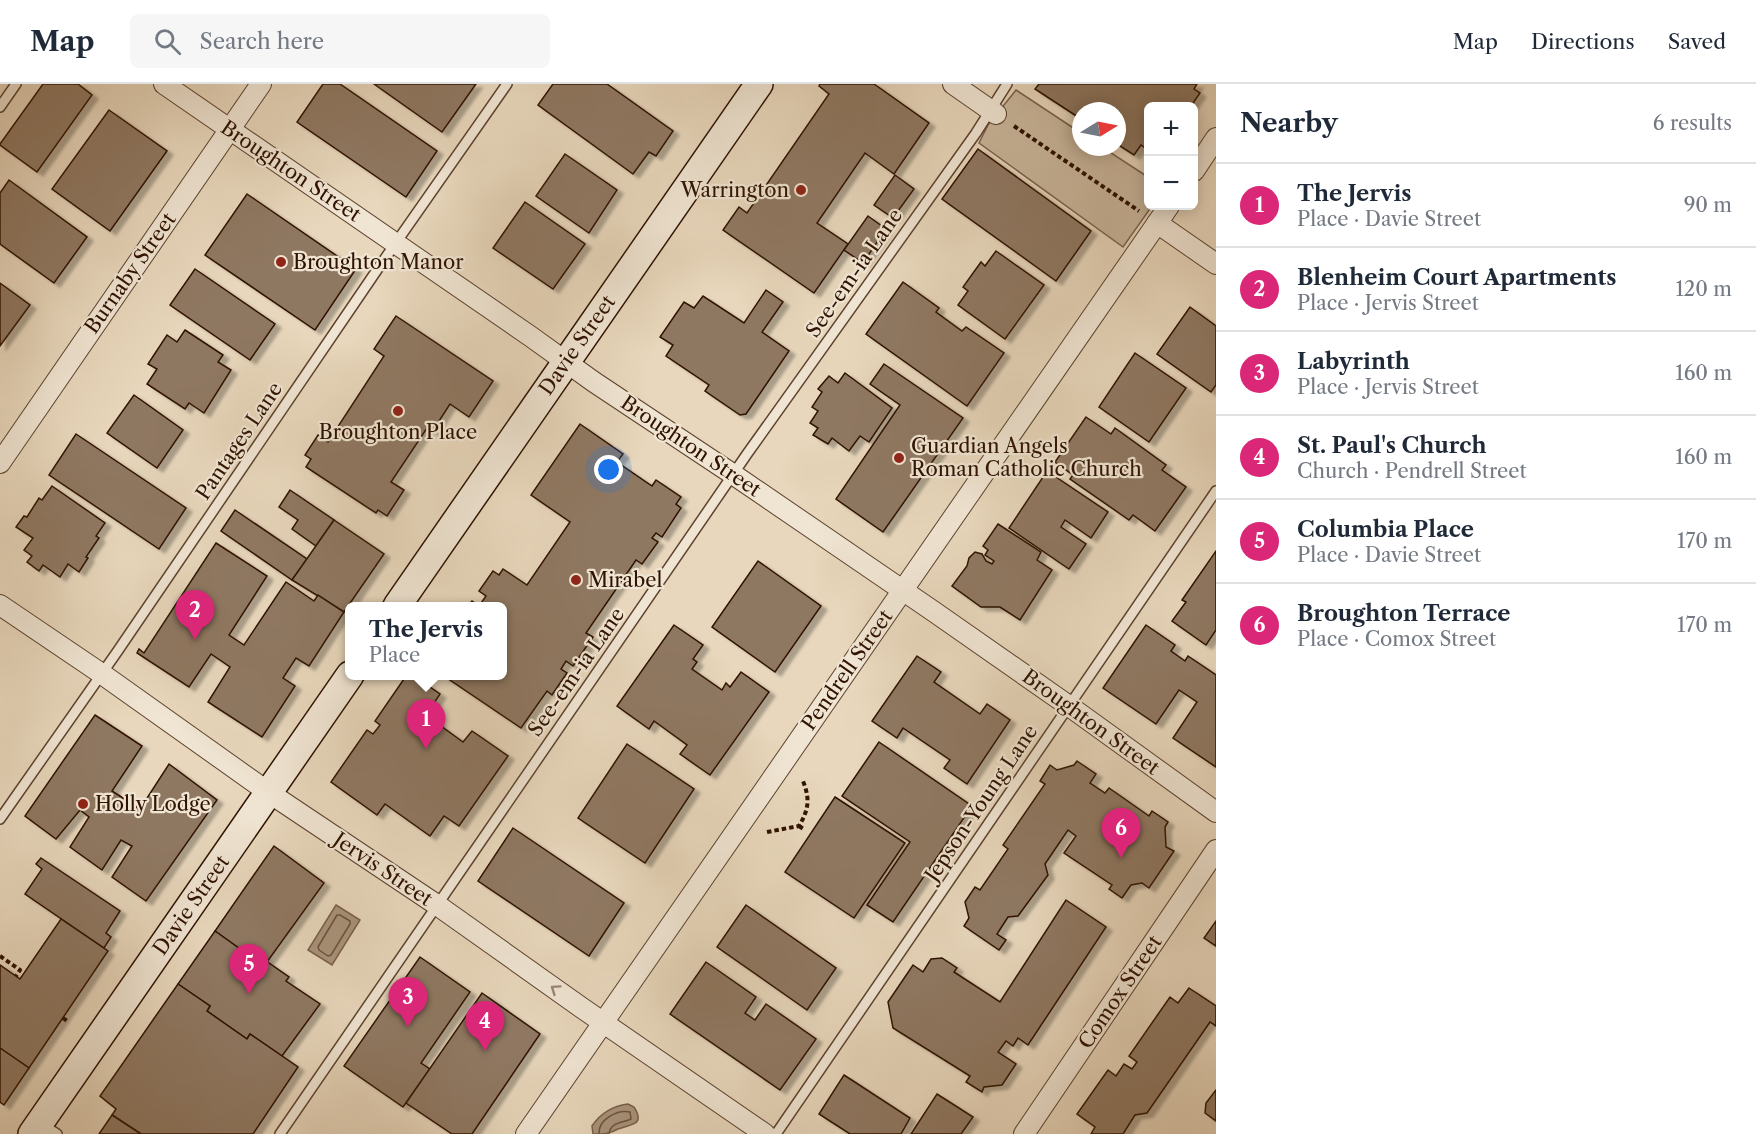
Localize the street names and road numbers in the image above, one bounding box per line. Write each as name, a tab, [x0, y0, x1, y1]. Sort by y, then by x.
street label: Broughton Street	[216, 115, 366, 227]
street label: See-em-ia Lane	[801, 204, 907, 342]
street label: Burnaby Street	[79, 208, 181, 338]
street label: Davie Street	[534, 290, 620, 400]
street label: Pantages Lane	[191, 378, 287, 504]
street label: Broughton Street	[616, 390, 766, 502]
street label: See-em-ia Lane	[523, 603, 629, 741]
street label: Pendrell Street	[796, 605, 898, 735]
street label: Broughton Street	[1018, 664, 1164, 780]
street label: Jepson-Young Lane	[918, 720, 1042, 888]
street label: Jervis Street	[327, 825, 437, 911]
street label: Davie Street	[148, 850, 234, 960]
street label: Comox Street	[1073, 931, 1167, 1053]

